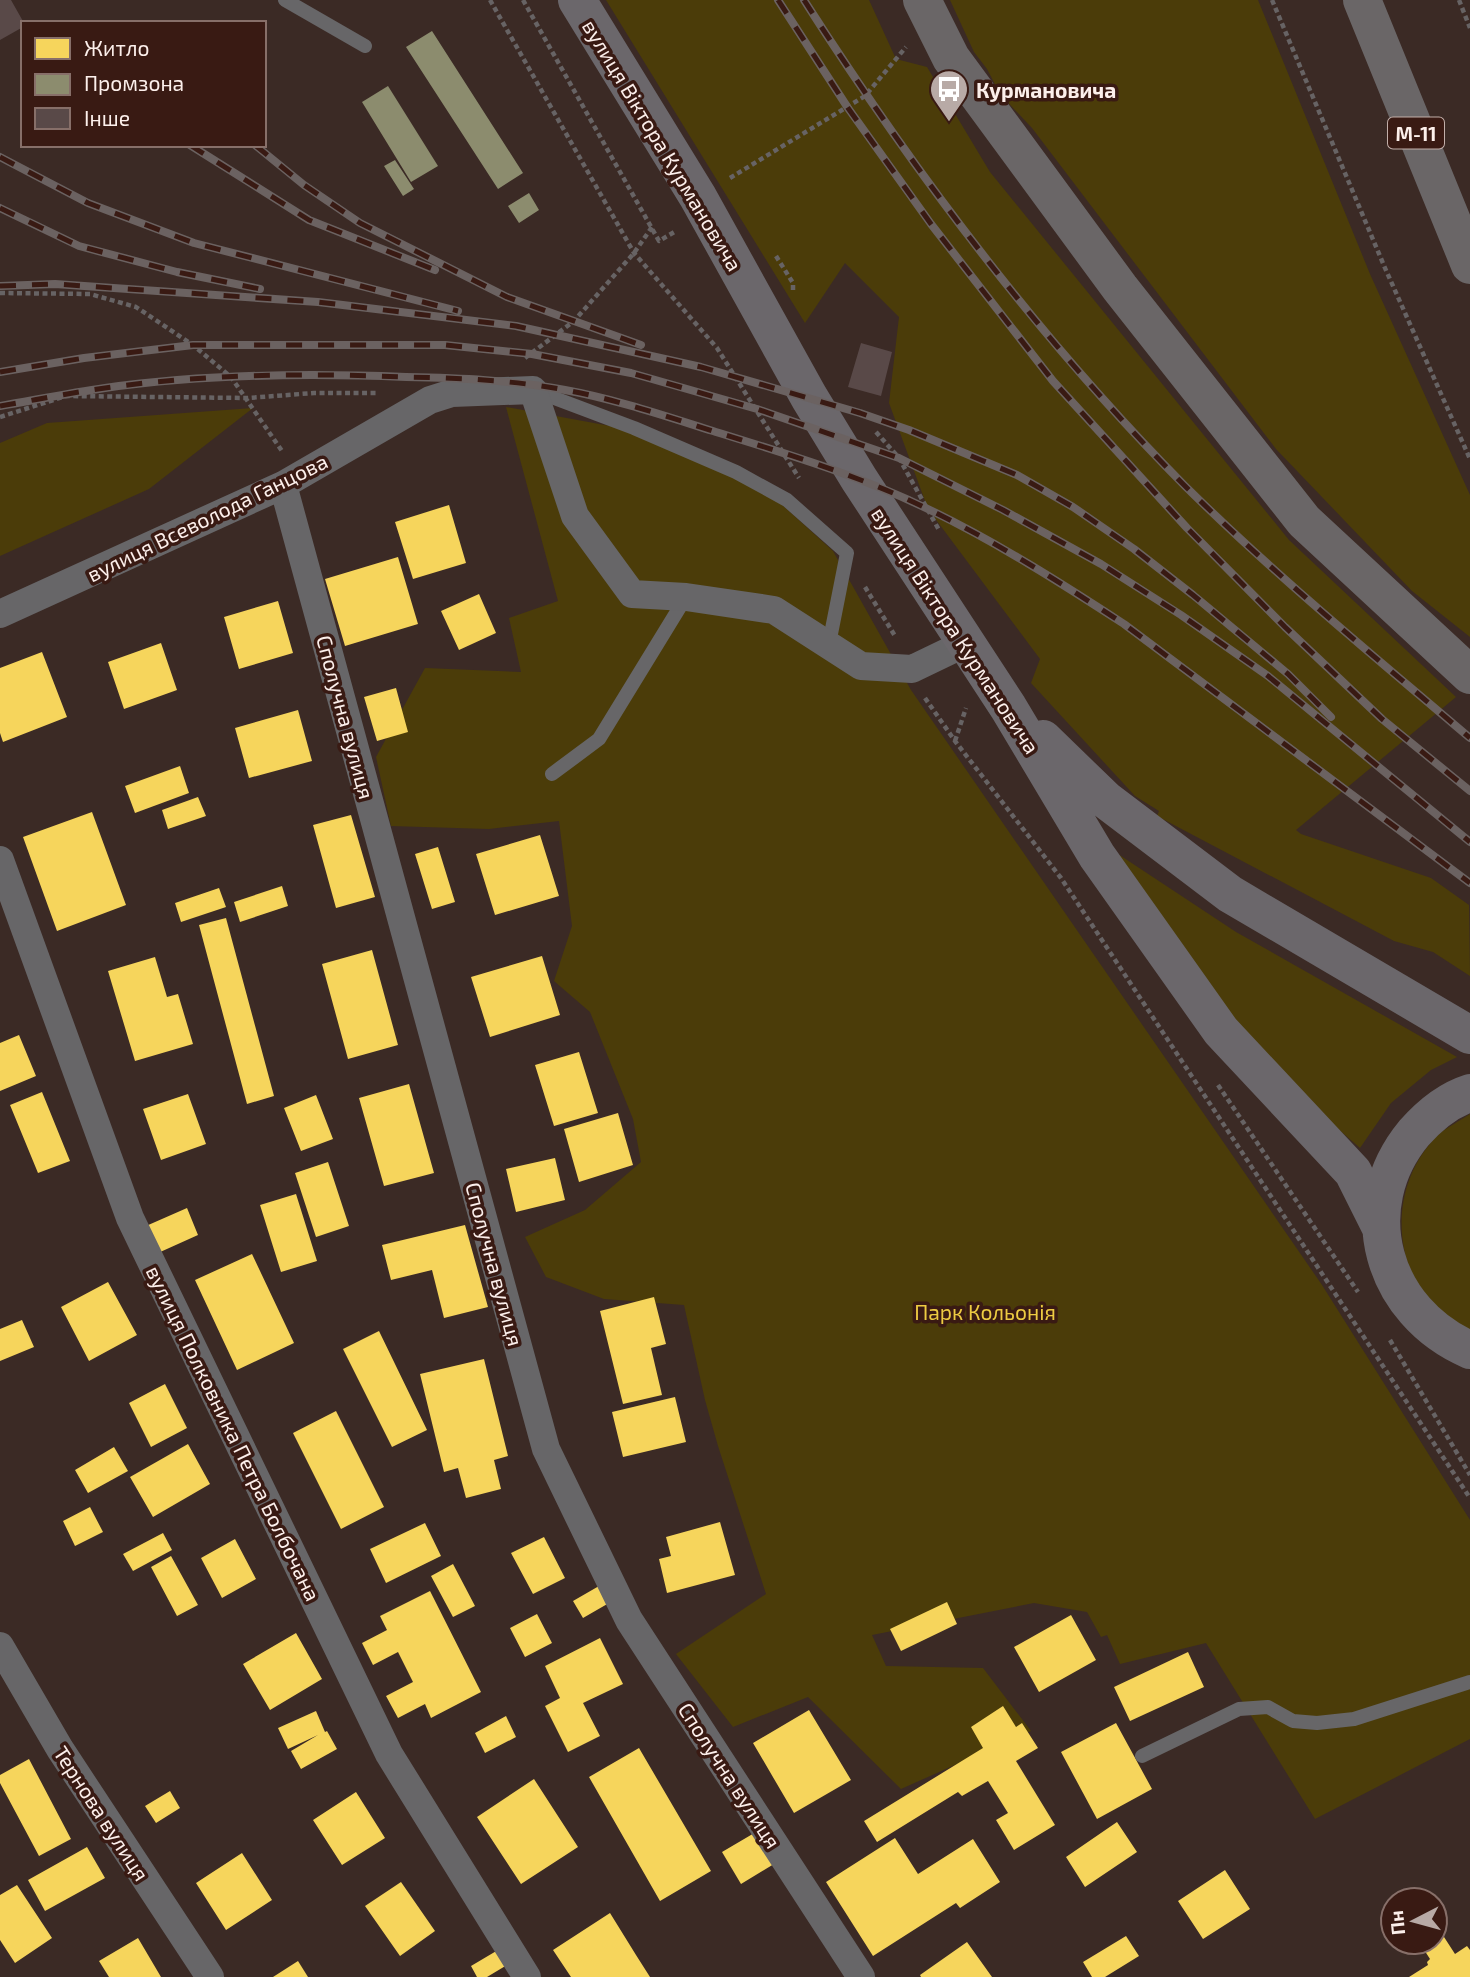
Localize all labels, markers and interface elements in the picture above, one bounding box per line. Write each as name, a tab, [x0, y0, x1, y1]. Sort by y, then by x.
street label: вулиця Віктора Курмановича	[577, 15, 748, 276]
legend	[21, 21, 266, 147]
text: Житло	[84, 35, 149, 60]
bus stop icon: Курмановича	[928, 68, 970, 123]
text: Промзона	[84, 70, 184, 95]
place label: Курмановича	[976, 77, 1116, 102]
text: Інше	[84, 105, 130, 130]
road number: М-11	[1388, 118, 1444, 148]
street label: вулиця Всеволода Ганцова	[83, 448, 332, 587]
street label: вулиця Віктора Курмановича	[866, 502, 1045, 758]
street label: Сполучна вулиця	[311, 632, 380, 802]
street label: Сполучна вулиця	[460, 1179, 529, 1349]
street label: вулиця Полковника Петра Болбочана	[141, 1261, 326, 1605]
park label: Парк Кольонія	[914, 1299, 1056, 1324]
street label: Сполучна вулиця	[673, 1698, 786, 1853]
street label: Тернова вулиця	[48, 1741, 155, 1886]
north arrow	[1379, 1886, 1449, 1956]
text: Пн	[1384, 1909, 1409, 1936]

